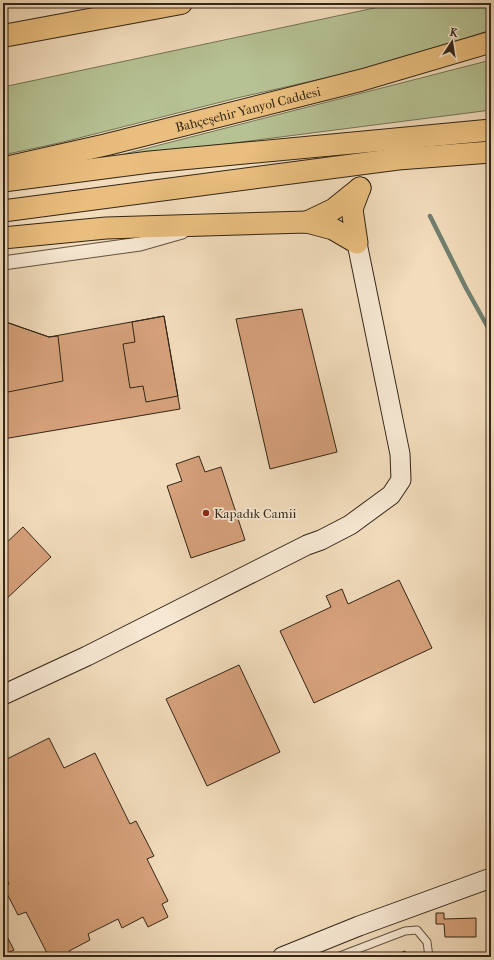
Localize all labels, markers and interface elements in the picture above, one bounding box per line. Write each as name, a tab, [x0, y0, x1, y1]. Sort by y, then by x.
north arrow	[432, 22, 472, 62]
text: K	[449, 26, 460, 40]
street label: Bahçeşehir Yanyol Caddesi	[174, 84, 322, 135]
place label: Kapadık Camii	[214, 506, 296, 521]
marker: Kapadık Camii	[201, 508, 211, 518]

